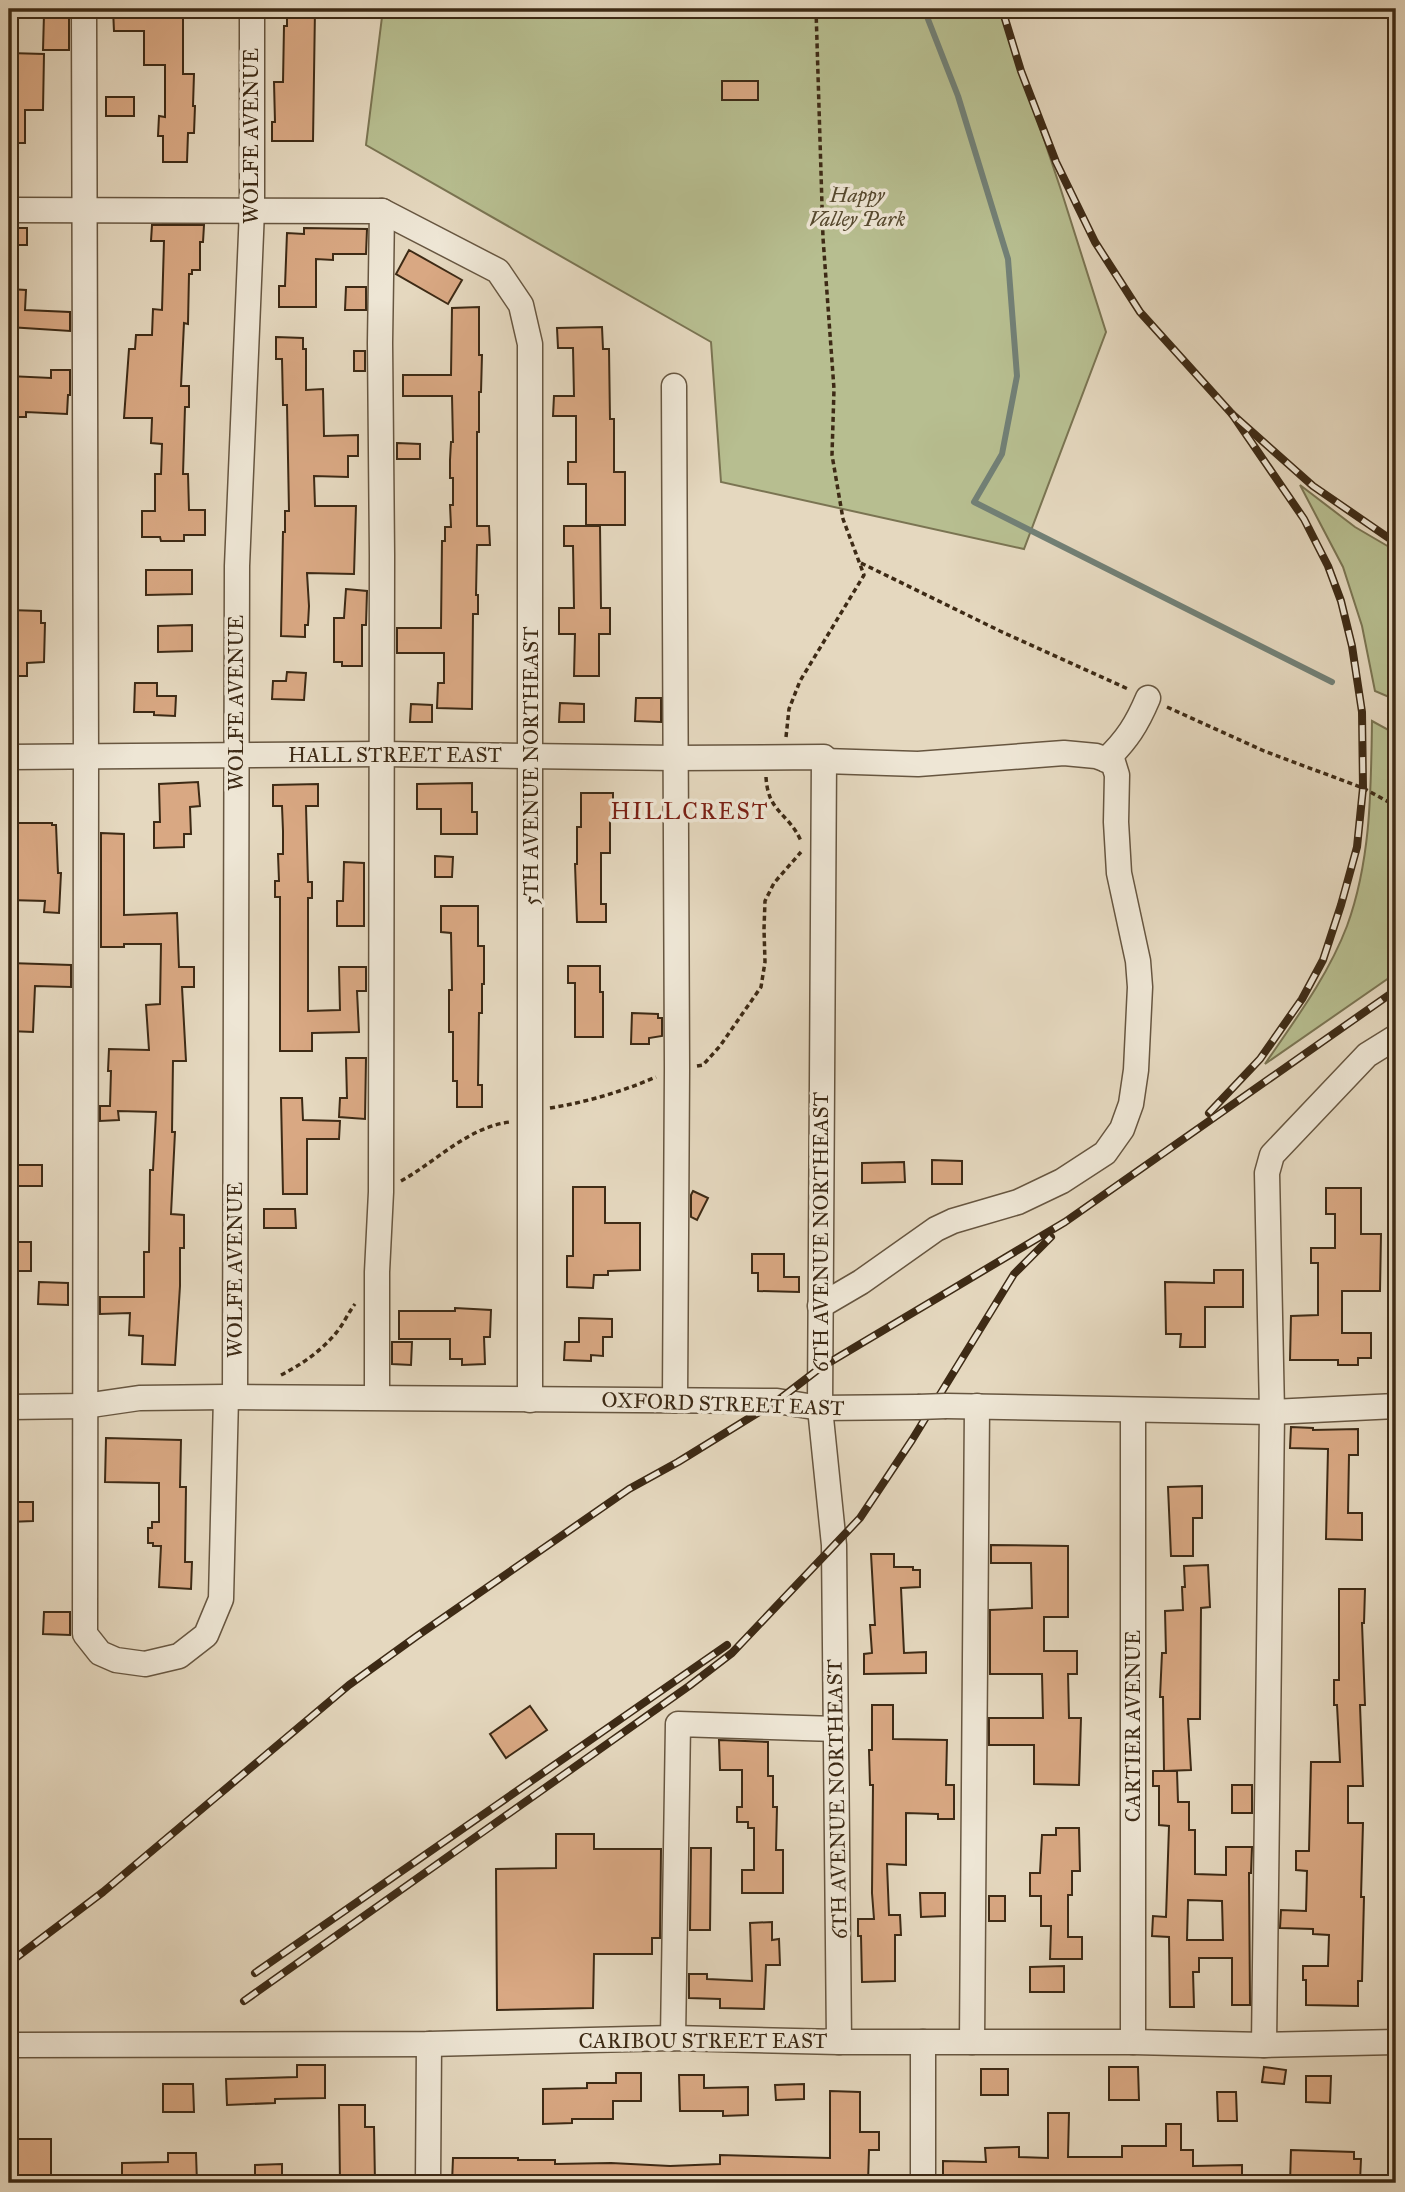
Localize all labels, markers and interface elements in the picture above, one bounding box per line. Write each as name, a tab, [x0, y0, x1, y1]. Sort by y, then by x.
street label: WOLFE AVENUE	[238, 48, 264, 224]
park label: Happy Valley Park	[809, 182, 906, 232]
street label: WOLFE AVENUE	[223, 615, 249, 791]
street label: 5TH AVENUE NORTHEAST	[518, 626, 544, 906]
street label: HALL STREET EAST	[288, 742, 502, 768]
district label: HILLCREST	[610, 797, 770, 825]
street label: 6TH AVENUE NORTHEAST	[808, 1092, 834, 1372]
street label: WOLFE AVENUE	[222, 1182, 248, 1358]
street label: OXFORD STREET EAST	[601, 1387, 845, 1421]
street label: CARTIER AVENUE	[1120, 1630, 1146, 1822]
street label: 6TH AVENUE NORTHEAST	[822, 1659, 852, 1939]
street label: CARIBOU STREET EAST	[579, 2028, 827, 2054]

